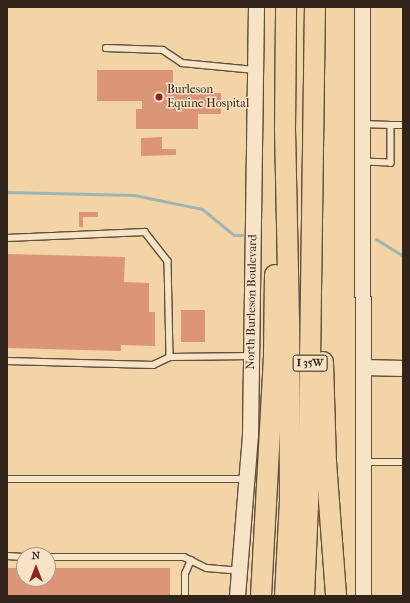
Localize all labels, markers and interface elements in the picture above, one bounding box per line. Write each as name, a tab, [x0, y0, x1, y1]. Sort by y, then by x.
place label: Burleson Equine Hospital	[167, 83, 249, 111]
marker: Burleson Equine Hospital	[154, 92, 164, 102]
street label: North Burleson Boulevard	[244, 234, 260, 370]
road number: I 35W	[292, 354, 328, 372]
north arrow	[16, 547, 56, 587]
text: N	[32, 549, 40, 562]

